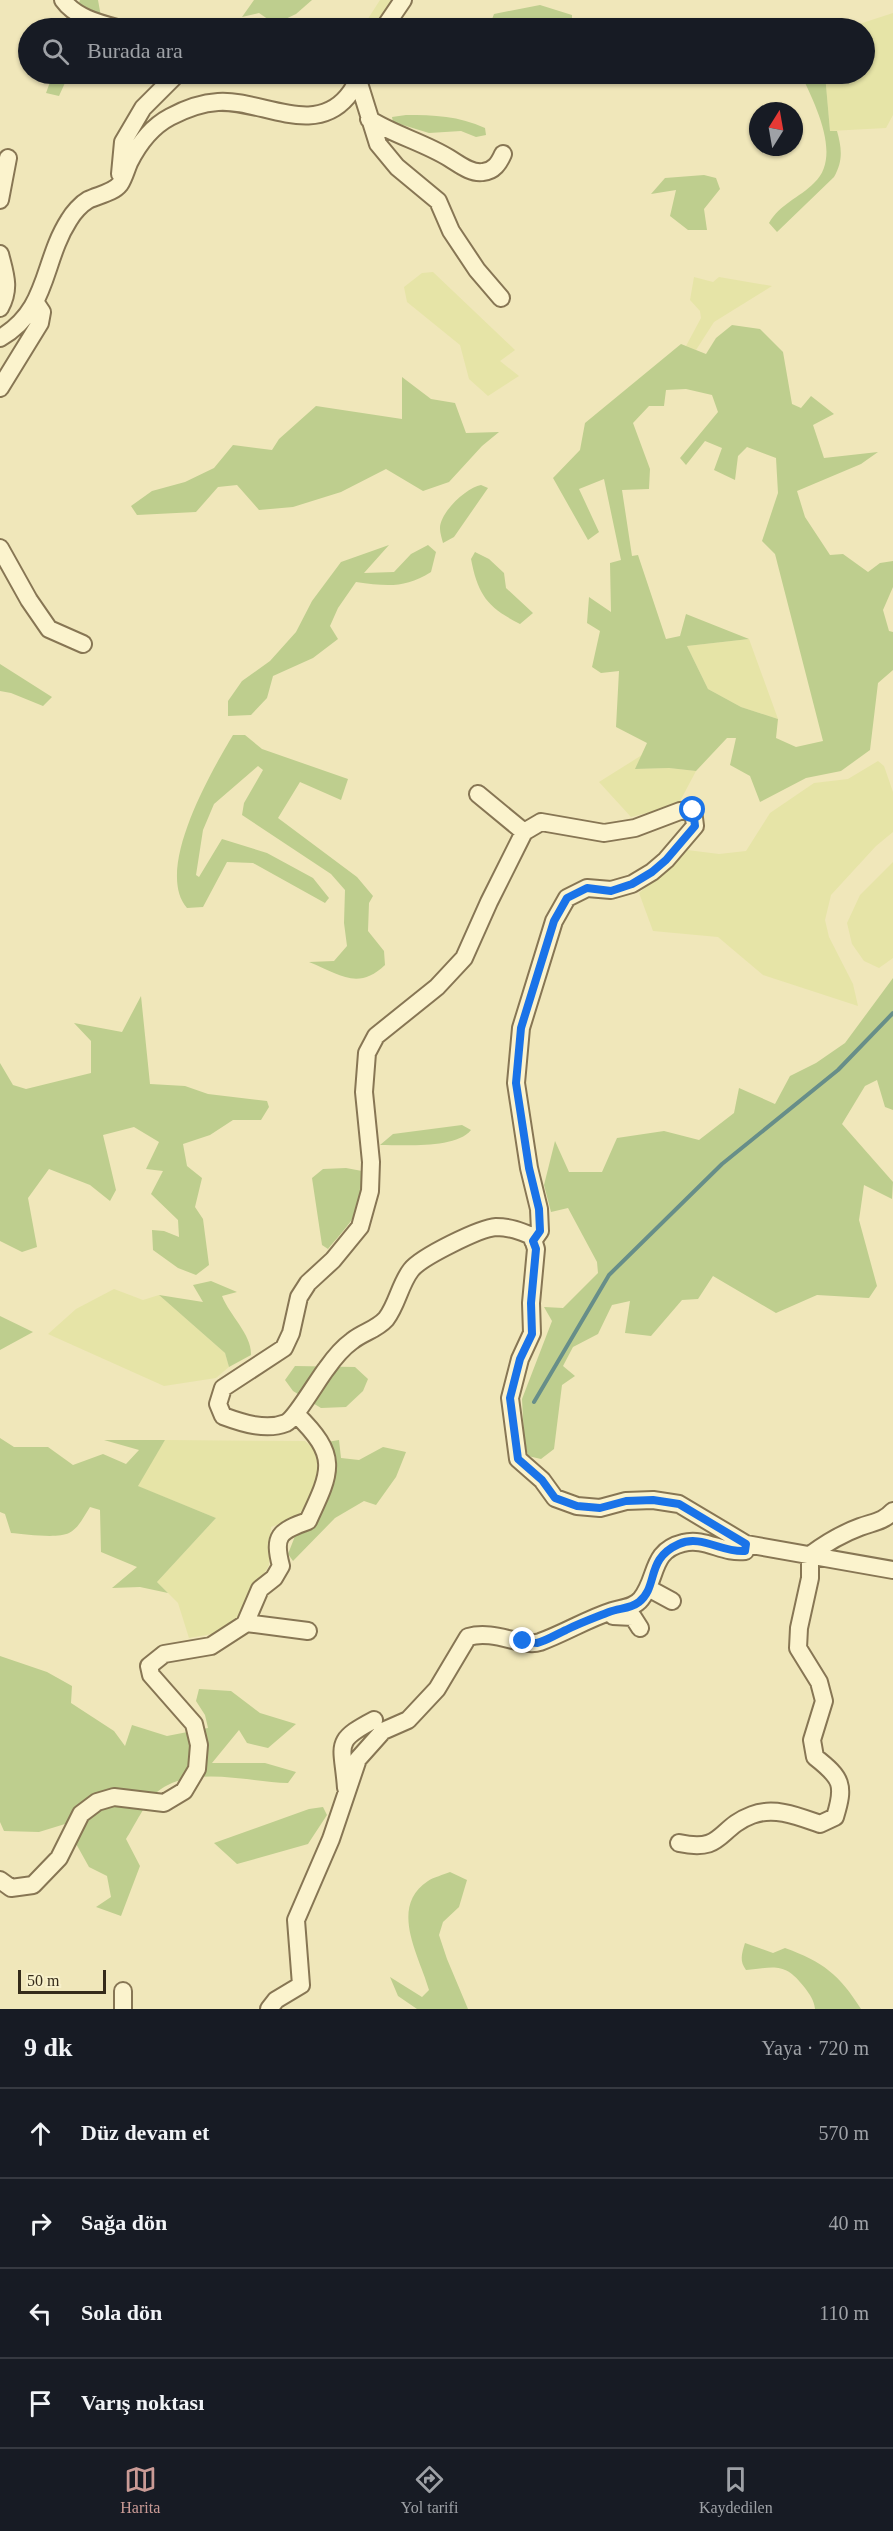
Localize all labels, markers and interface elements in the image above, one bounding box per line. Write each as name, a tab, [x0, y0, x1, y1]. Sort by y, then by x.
search box	[18, 18, 875, 84]
icon: search	[39, 35, 72, 68]
text: Burada ara	[87, 38, 183, 63]
north arrow	[749, 102, 803, 156]
route start	[679, 796, 705, 822]
route end	[509, 1627, 535, 1653]
scale bar	[18, 1967, 106, 1994]
text: 50 m	[27, 1972, 59, 1989]
text: 9 dk	[24, 2033, 72, 2062]
text: Yaya · 720 m	[762, 2037, 869, 2059]
icon: ahead	[24, 2117, 57, 2150]
text: Düz devam et	[81, 2120, 209, 2145]
text: 570 m	[818, 2122, 869, 2144]
icon: right	[24, 2207, 57, 2240]
text: Sağa dön	[81, 2210, 167, 2235]
text: 40 m	[828, 2212, 869, 2234]
icon: left	[24, 2297, 57, 2330]
text: Sola dön	[81, 2300, 162, 2325]
text: 110 m	[819, 2302, 869, 2324]
icon: arrive	[24, 2387, 57, 2420]
text: Varış noktası	[81, 2390, 204, 2415]
tab: Harita	[120, 2463, 160, 2517]
tab: Yol tarifi	[401, 2463, 458, 2517]
tab: Kaydedilen	[699, 2463, 773, 2517]

